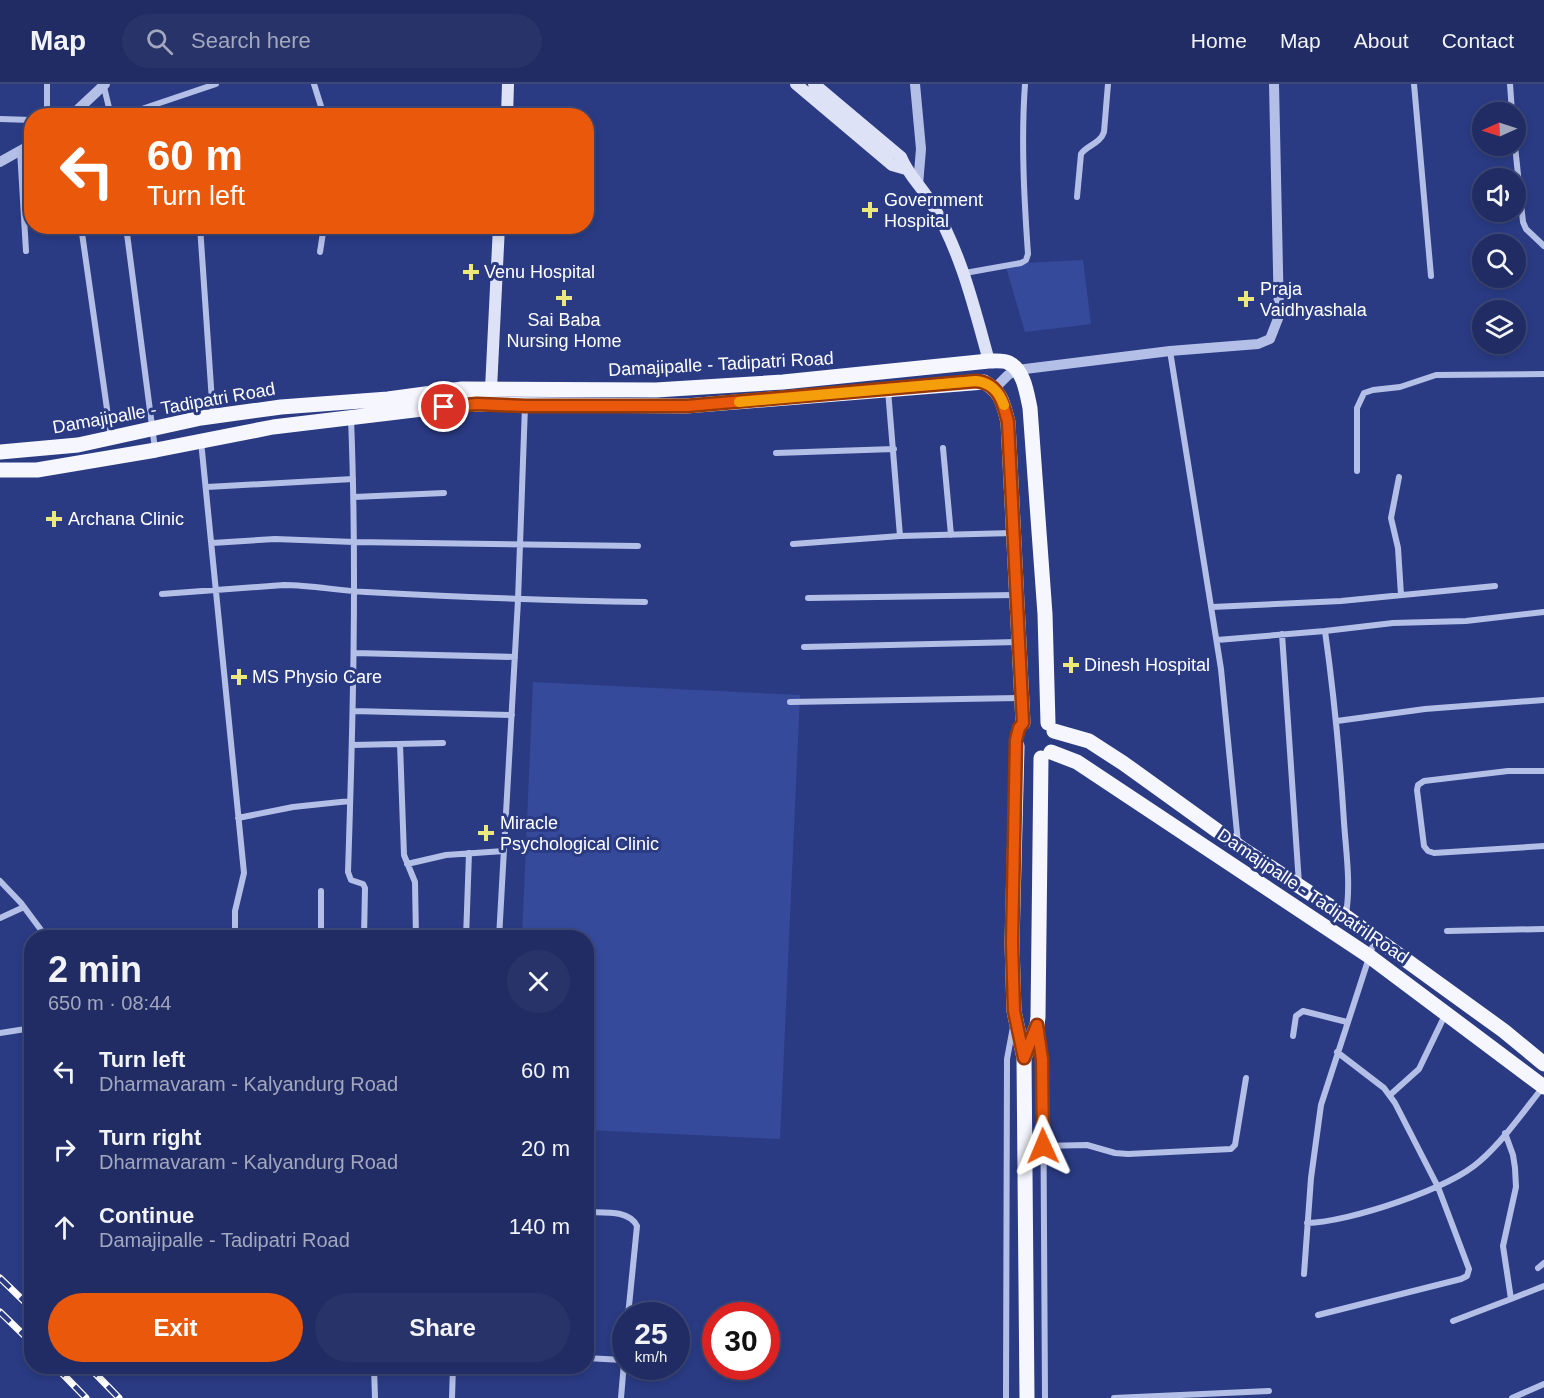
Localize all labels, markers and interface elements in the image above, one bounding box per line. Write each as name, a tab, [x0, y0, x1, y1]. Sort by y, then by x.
search box	[122, 14, 542, 68]
text: Map	[30, 25, 86, 56]
icon: search	[143, 25, 176, 58]
text: Search here	[191, 28, 311, 53]
text: Home	[1191, 29, 1247, 52]
text: Map	[1280, 29, 1321, 52]
text: About	[1354, 29, 1409, 52]
text: Contact	[1442, 29, 1514, 52]
north arrow	[1472, 102, 1526, 156]
map controls	[1472, 102, 1526, 354]
icon: left	[48, 132, 126, 210]
text: 60 m	[147, 132, 243, 179]
button: sound	[1472, 168, 1526, 222]
text: Turn left	[147, 181, 245, 211]
place label: Government Hospital	[884, 190, 983, 231]
marker: Government Hospital	[861, 201, 879, 219]
button: search	[1472, 234, 1526, 288]
place label: Venu Hospital	[484, 262, 595, 282]
marker: Venu Hospital	[462, 263, 480, 281]
place label: Praja Vaidhyashala	[1260, 279, 1368, 320]
marker: Sai Baba Nursing Home	[555, 289, 573, 307]
marker: Praja Vaidhyashala	[1237, 290, 1255, 308]
button: layers	[1472, 300, 1526, 354]
place label: Sai Baba Nursing Home	[506, 310, 622, 351]
street label: Damajipalle - Tadipatri Road	[608, 348, 834, 380]
street label: Damajipalle - Tadipatri Road	[51, 379, 277, 437]
pin	[418, 381, 469, 432]
icon: arrive	[427, 390, 460, 423]
place label: Archana Clinic	[68, 509, 184, 529]
marker: Archana Clinic	[45, 510, 63, 528]
place label: Dinesh Hospital	[1084, 655, 1210, 675]
marker: Dinesh Hospital	[1062, 656, 1080, 674]
place label: MS Physio Care	[252, 667, 382, 687]
marker: MS Physio Care	[230, 668, 248, 686]
place label: Miracle Psychological Clinic	[500, 813, 659, 854]
marker: Miracle Psychological Clinic	[477, 824, 495, 842]
street label: Damajipalle - Tadipatri Road	[1214, 825, 1412, 967]
text: 2 min	[48, 949, 142, 990]
button: close	[507, 950, 570, 1013]
text: 650 m · 08:44	[48, 992, 171, 1014]
text: Turn left	[99, 1047, 185, 1072]
icon: left	[48, 1055, 81, 1088]
text: 60 m	[521, 1058, 570, 1083]
text: Dharmavaram - Kalyandurg Road	[99, 1073, 398, 1095]
position arrow	[1011, 1114, 1075, 1178]
text: Turn right	[99, 1125, 201, 1150]
icon: right	[48, 1133, 81, 1166]
text: 20 m	[521, 1136, 570, 1161]
text: Dharmavaram - Kalyandurg Road	[99, 1151, 398, 1173]
text: Continue	[99, 1203, 194, 1228]
icon: ahead	[48, 1211, 81, 1244]
text: 140 m	[509, 1214, 570, 1239]
text: Damajipalle - Tadipatri Road	[99, 1229, 350, 1251]
button: Exit	[48, 1293, 303, 1362]
button: Share	[315, 1293, 570, 1362]
speed limit sign: 30	[702, 1302, 780, 1380]
text: 25	[634, 1317, 668, 1350]
text: km/h	[635, 1348, 667, 1365]

